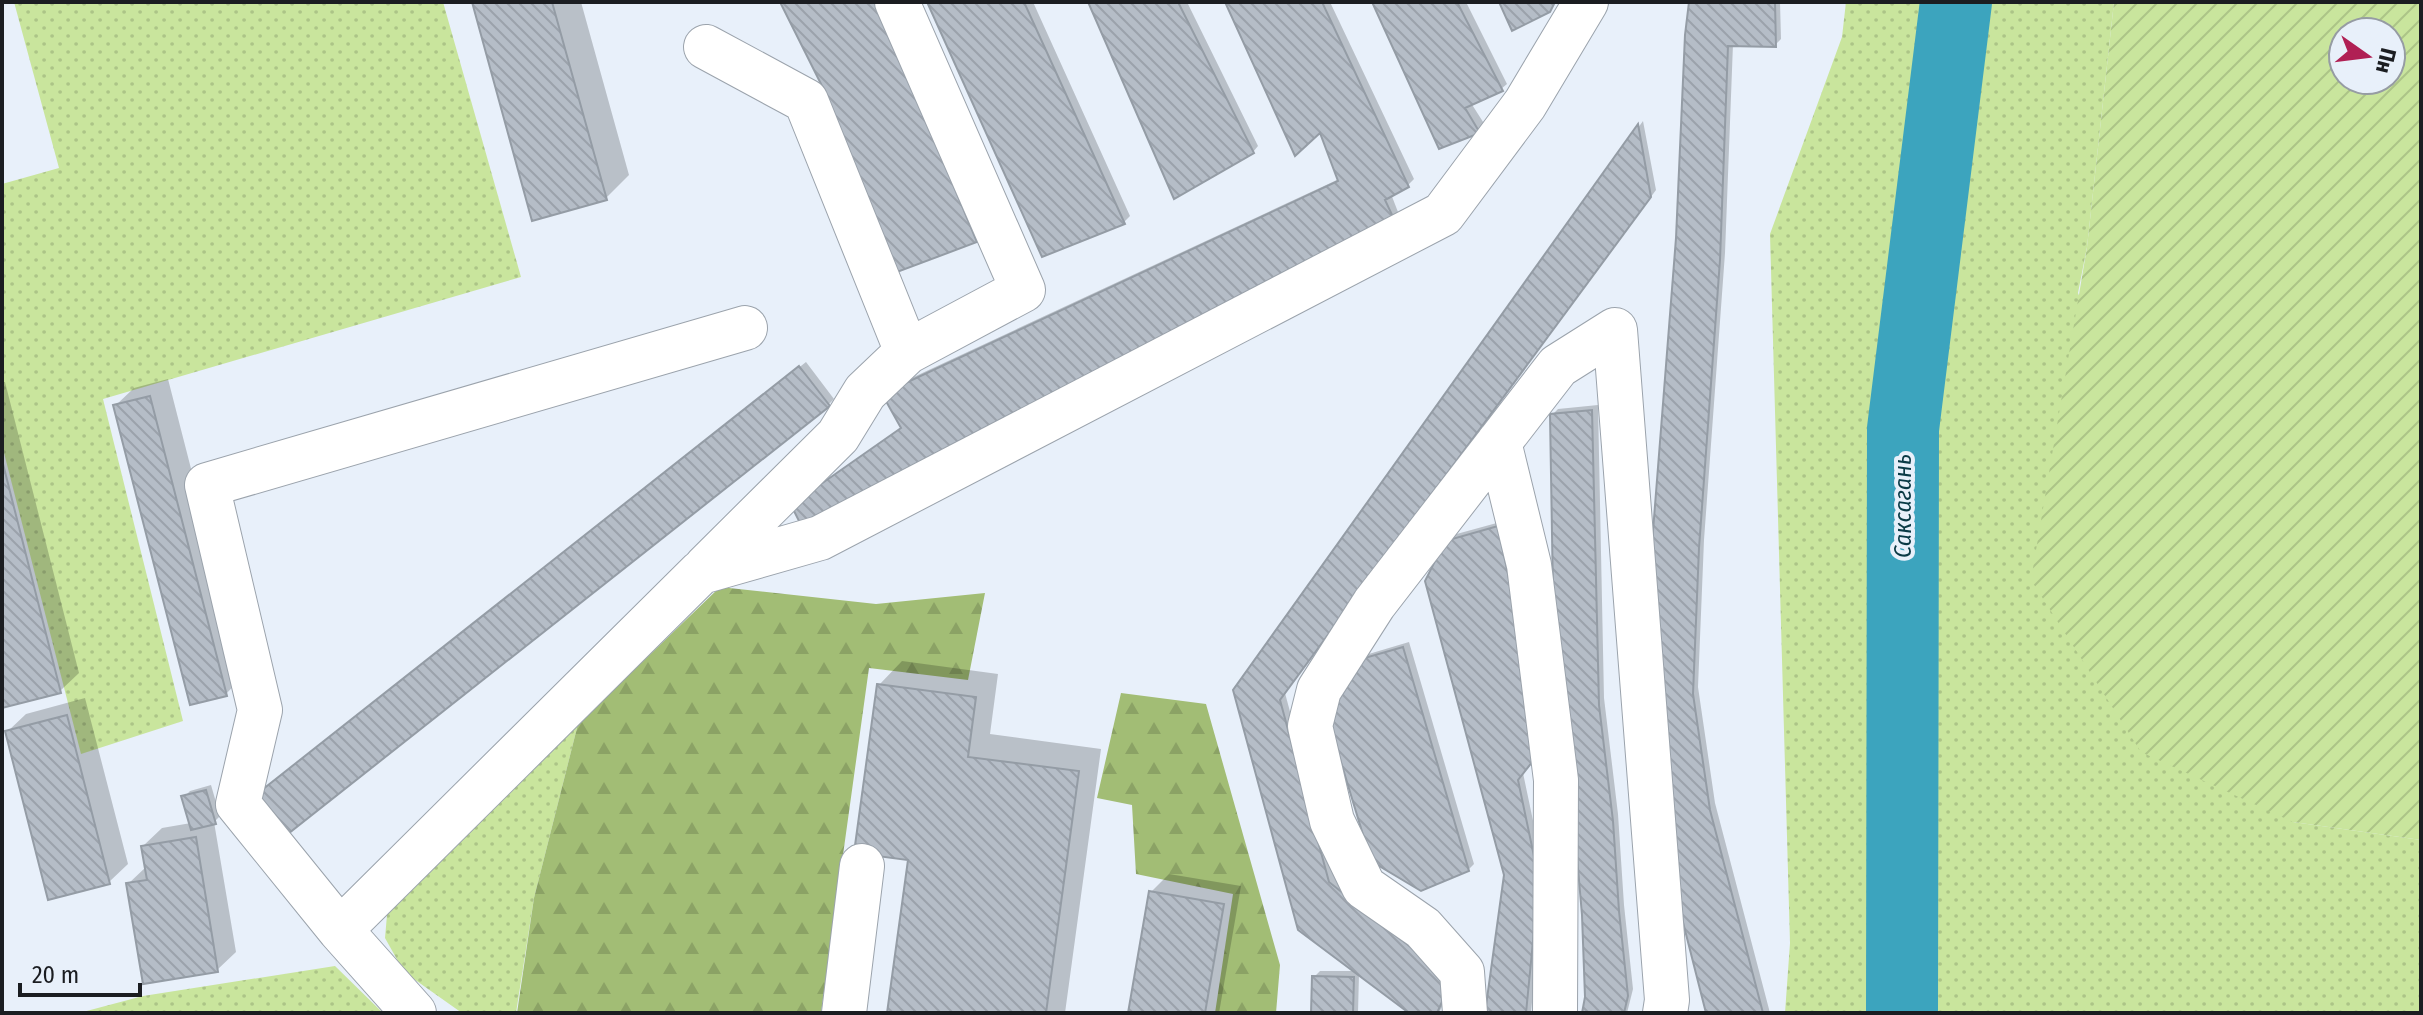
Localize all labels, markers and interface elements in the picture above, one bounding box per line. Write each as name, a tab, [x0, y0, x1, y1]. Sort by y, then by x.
north arrow	[2327, 16, 2407, 96]
text: Пн	[2370, 45, 2402, 76]
water label: Саксагань	[1889, 454, 1917, 558]
scale bar	[20, 947, 140, 997]
text: 20 m	[32, 961, 79, 989]

